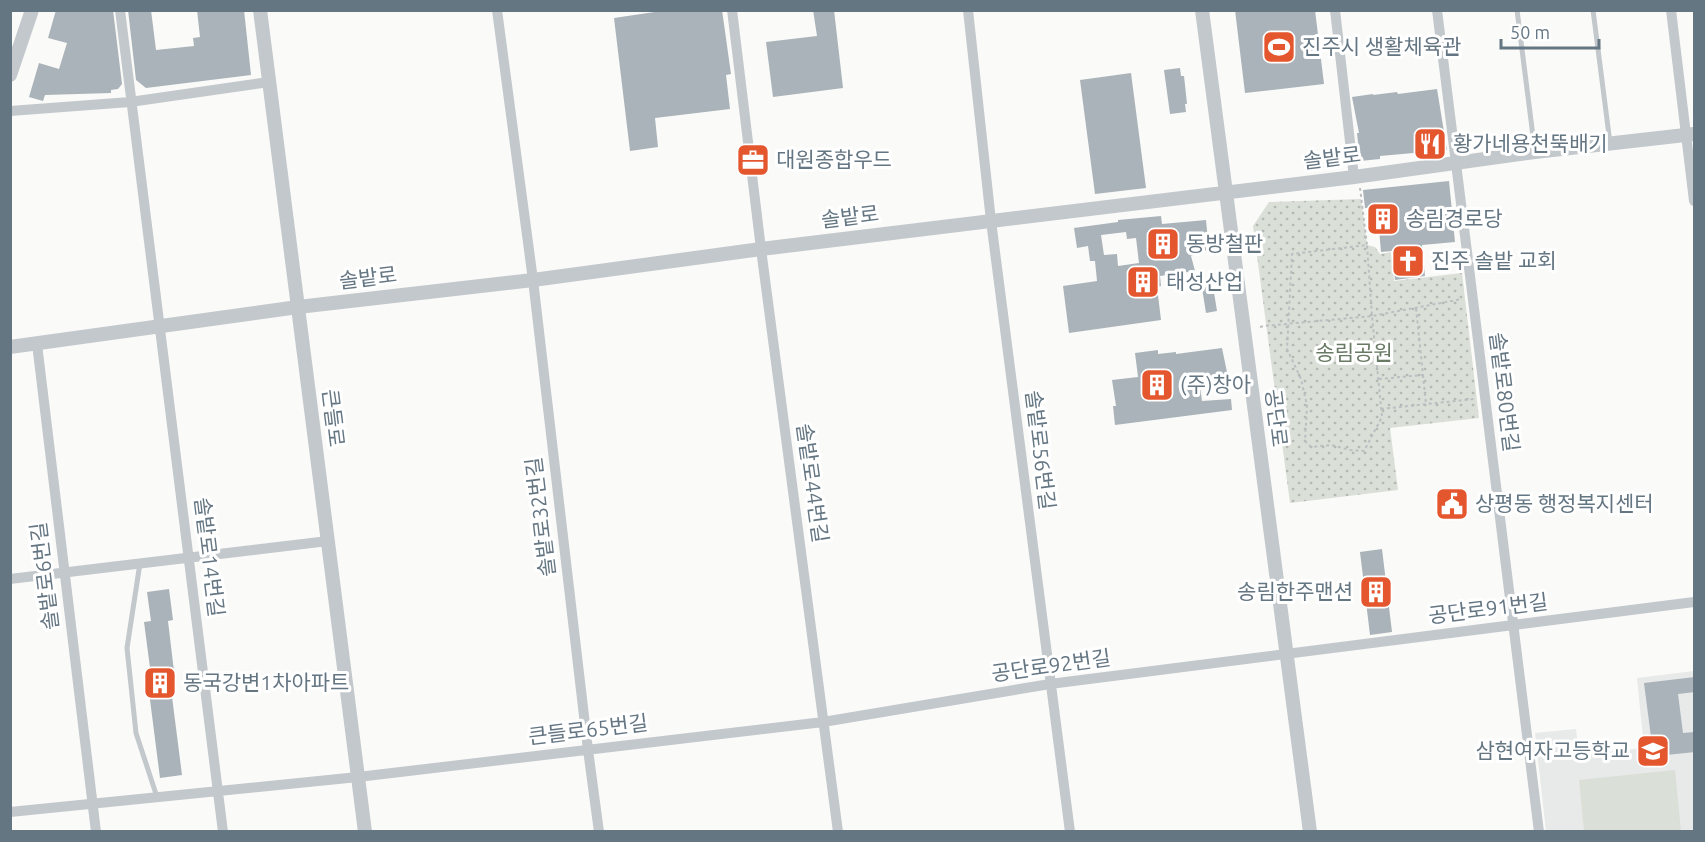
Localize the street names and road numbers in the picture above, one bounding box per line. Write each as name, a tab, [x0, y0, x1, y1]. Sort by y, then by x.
street label: 솔밭로	[1302, 142, 1362, 172]
street label: 솔밭로	[820, 201, 880, 231]
street label: 솔밭로	[338, 262, 398, 292]
street label: 솔밭로80번길	[1486, 331, 1524, 453]
street label: 큰들로	[319, 388, 349, 448]
street label: 공단로	[1262, 388, 1292, 448]
street label: 솔밭로56번길	[1022, 389, 1060, 511]
street label: 솔밭로44번길	[793, 422, 833, 544]
street label: 솔밭로32번길	[521, 456, 559, 578]
street label: 솔밭로14번길	[191, 496, 229, 618]
street label: 솔밭로6번길	[25, 521, 63, 631]
street label: 공단로91번길	[1427, 589, 1549, 627]
street label: 공단로92번길	[990, 645, 1112, 685]
street label: 큰들로65번길	[527, 710, 649, 748]

